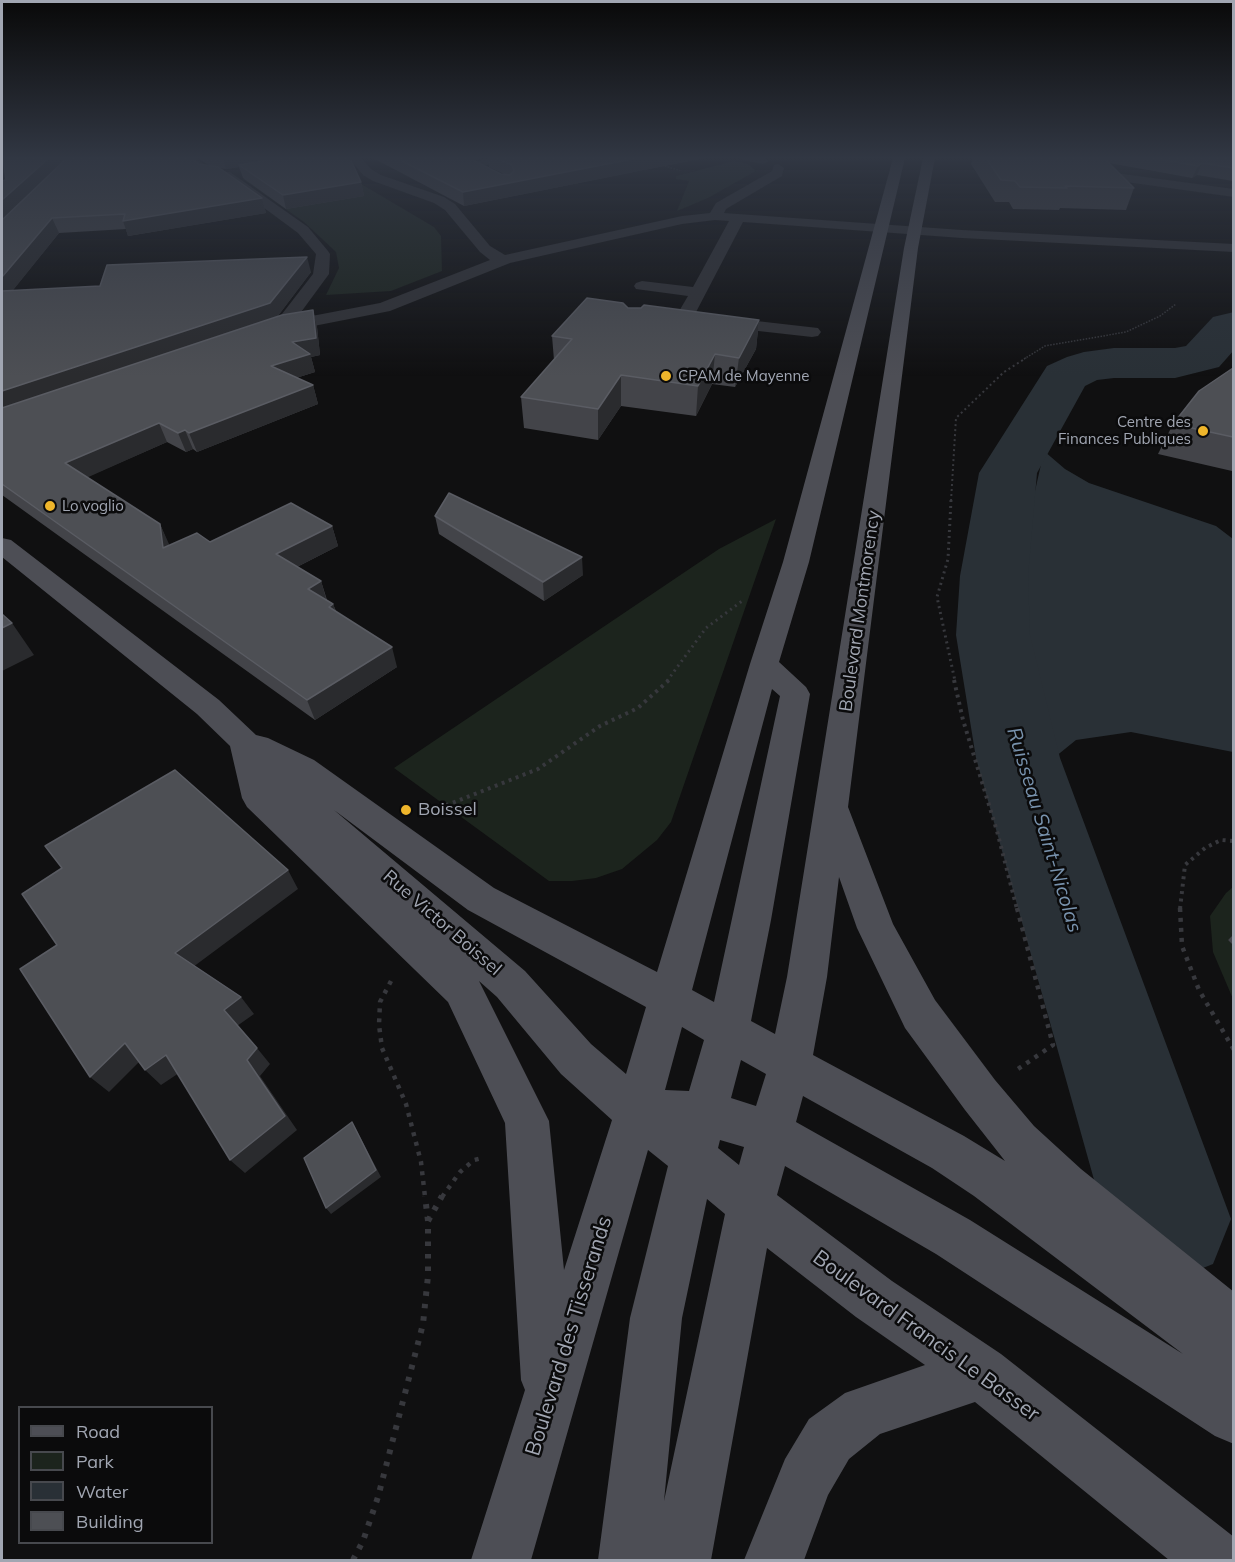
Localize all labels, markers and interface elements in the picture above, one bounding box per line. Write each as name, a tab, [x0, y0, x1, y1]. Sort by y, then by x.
place label: CPAM de Mayenne	[678, 367, 809, 385]
marker: CPAM de Mayenne	[659, 369, 673, 383]
place label: Centre des Finances Publiques	[1058, 413, 1191, 448]
marker: Centre des Finances Publiques	[1196, 424, 1210, 438]
place label: Lo voglio	[62, 497, 124, 515]
marker: Lo voglio	[43, 499, 57, 513]
street label: Boulevard Montmorency	[835, 509, 885, 713]
water label: Ruisseau Saint-Nicolas	[1001, 724, 1087, 936]
place label: Boissel	[418, 799, 477, 821]
marker: Boissel	[399, 803, 413, 817]
street label: Rue Victor Boissel	[378, 866, 506, 980]
street label: Boulevard des Tisserands	[521, 1213, 617, 1459]
street label: Boulevard Francis Le Basser	[808, 1245, 1044, 1427]
legend	[18, 1406, 213, 1544]
text: Road	[76, 1420, 120, 1443]
text: Park	[76, 1450, 114, 1473]
text: Water	[76, 1480, 128, 1503]
text: Building	[76, 1510, 144, 1533]

